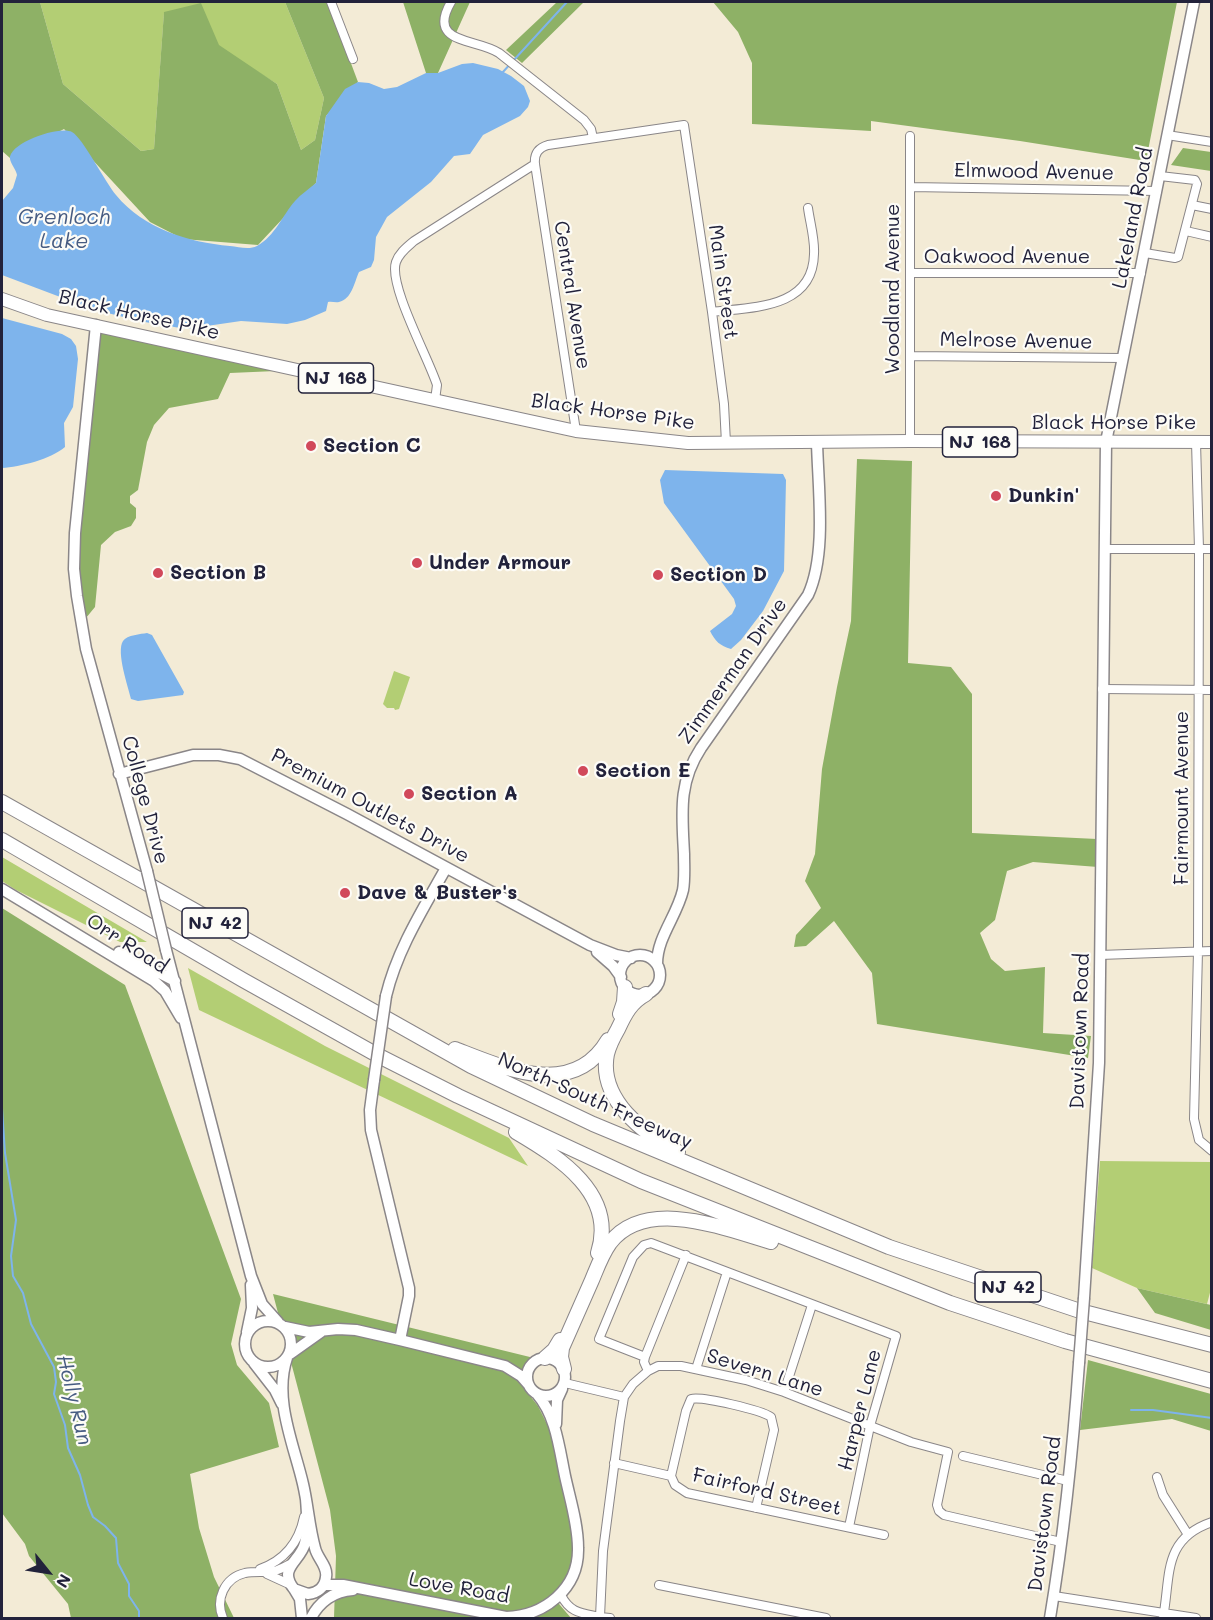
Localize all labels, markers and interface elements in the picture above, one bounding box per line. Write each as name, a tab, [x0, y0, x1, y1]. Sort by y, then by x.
street label: Lakeland Road	[1108, 145, 1158, 291]
street label: Elmwood Avenue	[954, 159, 1114, 185]
street label: Woodland Avenue	[881, 204, 905, 374]
water label: Grenloch Lake	[18, 205, 110, 255]
street label: Central Avenue	[548, 219, 596, 371]
street label: Main Street	[703, 223, 743, 341]
street label: Oakwood Avenue	[924, 245, 1090, 269]
street label: Black Horse Pike	[56, 285, 222, 345]
street label: Melrose Avenue	[939, 328, 1093, 354]
road number: NJ 168	[298, 363, 374, 393]
street label: Black Horse Pike	[530, 389, 696, 435]
street label: Black Horse Pike	[1032, 411, 1196, 435]
road number: NJ 168	[942, 427, 1018, 457]
place label: Section C	[323, 434, 421, 458]
marker: Section C	[304, 439, 318, 453]
place label: Dunkin'	[1008, 484, 1080, 508]
marker: Dunkin'	[989, 489, 1003, 503]
place label: Under Armour	[429, 551, 571, 575]
marker: Under Armour	[410, 556, 424, 570]
place label: Section B	[170, 561, 266, 585]
place label: Section D	[670, 563, 767, 587]
marker: Section B	[151, 566, 165, 580]
marker: Section D	[651, 568, 665, 582]
street label: Zimmerman Drive	[674, 593, 792, 749]
street label: Fairmount Avenue	[1170, 711, 1194, 885]
street label: College Drive	[116, 733, 174, 867]
street label: Premium Outlets Drive	[267, 744, 473, 868]
place label: Section E	[595, 759, 691, 783]
marker: Section E	[576, 764, 590, 778]
place label: Section A	[421, 782, 518, 806]
marker: Section A	[402, 787, 416, 801]
place label: Dave & Buster's	[357, 881, 517, 905]
marker: Dave & Buster's	[338, 886, 352, 900]
road number: NJ 42	[182, 908, 248, 938]
street label: Orr Road	[82, 909, 172, 979]
street label: Davistown Road	[1065, 953, 1095, 1109]
street label: North-South Freeway	[494, 1047, 696, 1155]
road number: NJ 42	[975, 1272, 1041, 1302]
street label: Severn Lane	[704, 1344, 826, 1402]
street label: Harper Lane	[833, 1347, 887, 1473]
water label: Holly Run	[51, 1352, 97, 1448]
street label: Davistown Road	[1024, 1435, 1066, 1593]
street label: Fairford Street	[690, 1463, 844, 1521]
north arrow	[18, 1542, 78, 1602]
street label: Love Road	[407, 1567, 511, 1609]
text: N	[52, 1571, 76, 1592]

